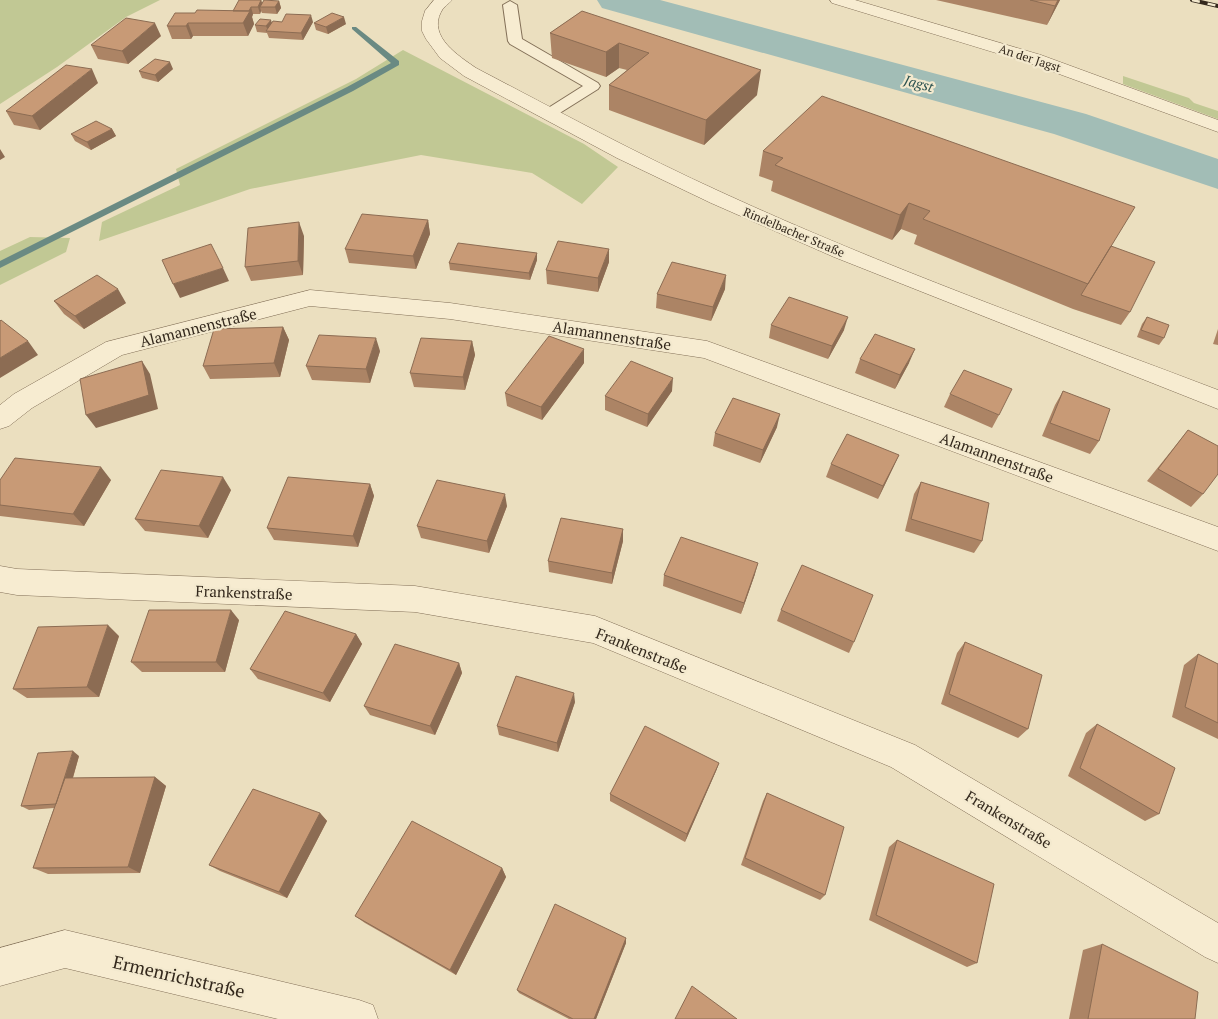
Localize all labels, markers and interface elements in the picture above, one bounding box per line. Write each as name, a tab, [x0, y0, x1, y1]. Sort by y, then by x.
street label: An der Jagst	[997, 41, 1064, 75]
water label: Jagst	[901, 70, 936, 96]
street label: Rindelbacher Straße	[741, 204, 847, 260]
street label: Alamannenstraße	[138, 303, 258, 351]
street label: Alamannenstraße	[551, 316, 673, 354]
street label: Alamannenstraße	[937, 427, 1057, 487]
street label: Frankenstraße	[195, 580, 293, 604]
street label: Frankenstraße	[593, 623, 691, 677]
street label: Frankenstraße	[962, 785, 1056, 853]
street label: Ermenrichstraße	[111, 949, 247, 1003]

